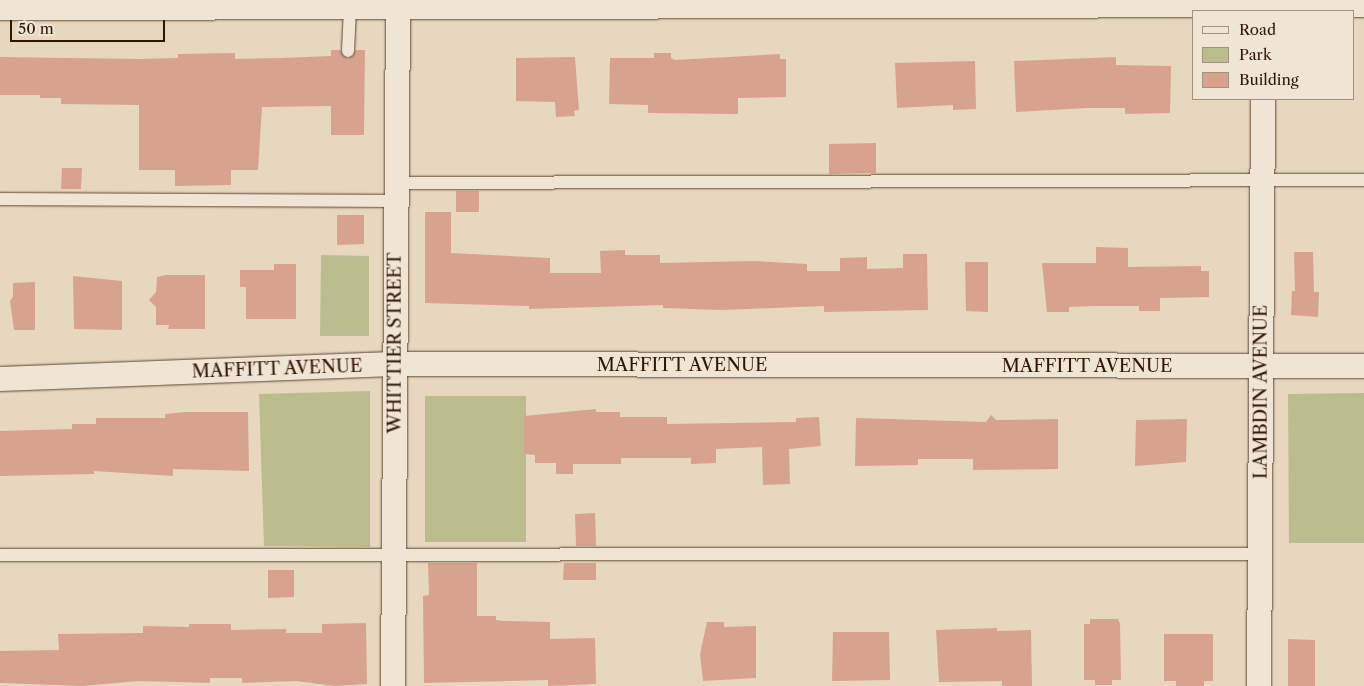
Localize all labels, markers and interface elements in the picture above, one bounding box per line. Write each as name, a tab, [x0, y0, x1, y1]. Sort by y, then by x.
scale bar	[12, 10, 168, 42]
legend	[1192, 10, 1354, 100]
text: 50 m	[18, 19, 54, 38]
text: Road	[1239, 20, 1276, 39]
text: Park	[1239, 45, 1272, 64]
text: Building	[1239, 70, 1299, 89]
street label: WHITTIER STREET	[384, 252, 406, 434]
street label: LAMBDIN AVENUE	[1250, 304, 1272, 480]
street label: MAFFITT AVENUE	[596, 354, 768, 376]
street label: MAFFITT AVENUE	[191, 355, 363, 383]
street label: MAFFITT AVENUE	[1001, 355, 1173, 377]

